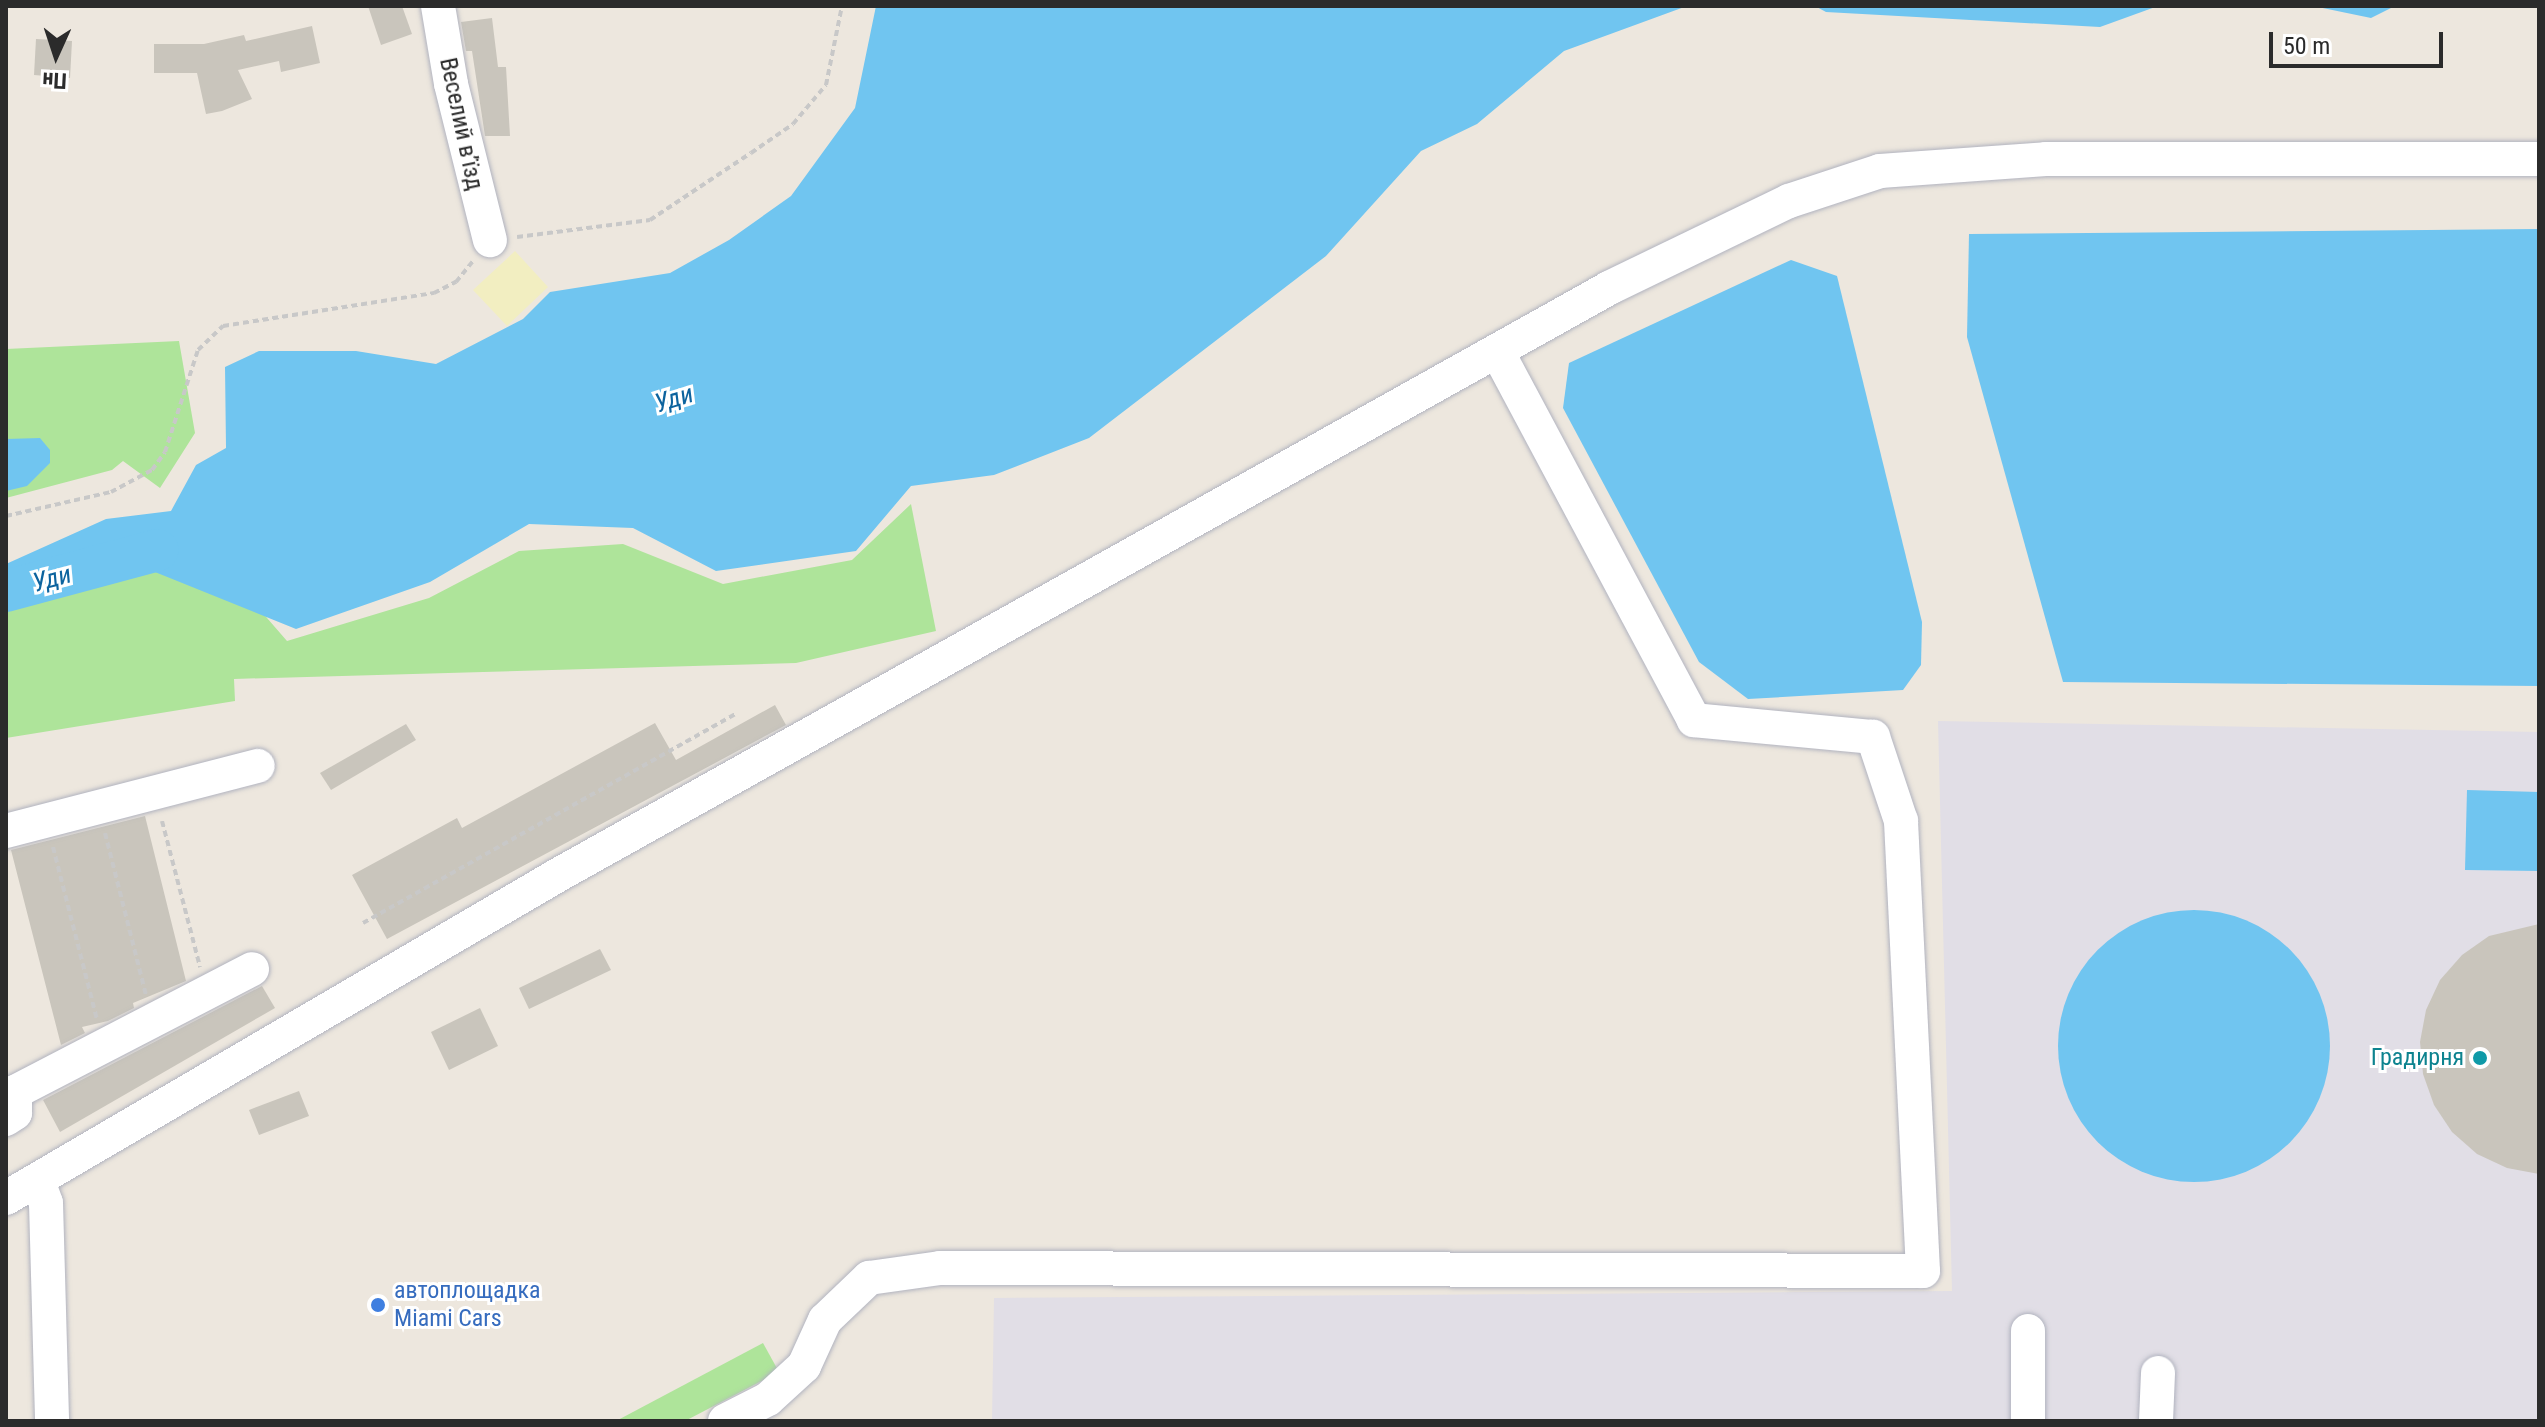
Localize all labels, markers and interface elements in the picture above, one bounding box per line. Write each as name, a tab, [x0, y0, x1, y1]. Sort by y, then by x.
north arrow	[16, 16, 96, 96]
scale bar	[2273, 16, 2447, 66]
text: 50 m	[2283, 32, 2330, 60]
street label: Веселий в’їзд	[433, 55, 489, 193]
text: Пн	[42, 67, 68, 94]
water label: Уди	[651, 378, 697, 420]
water label: Уди	[29, 559, 75, 599]
place label: Градирня	[2371, 1044, 2464, 1072]
marker: Градирня	[2471, 1049, 2489, 1067]
place label: автоплощадка Miami Cars	[394, 1277, 540, 1333]
marker: автоплощадка Miami Cars	[369, 1296, 387, 1314]

